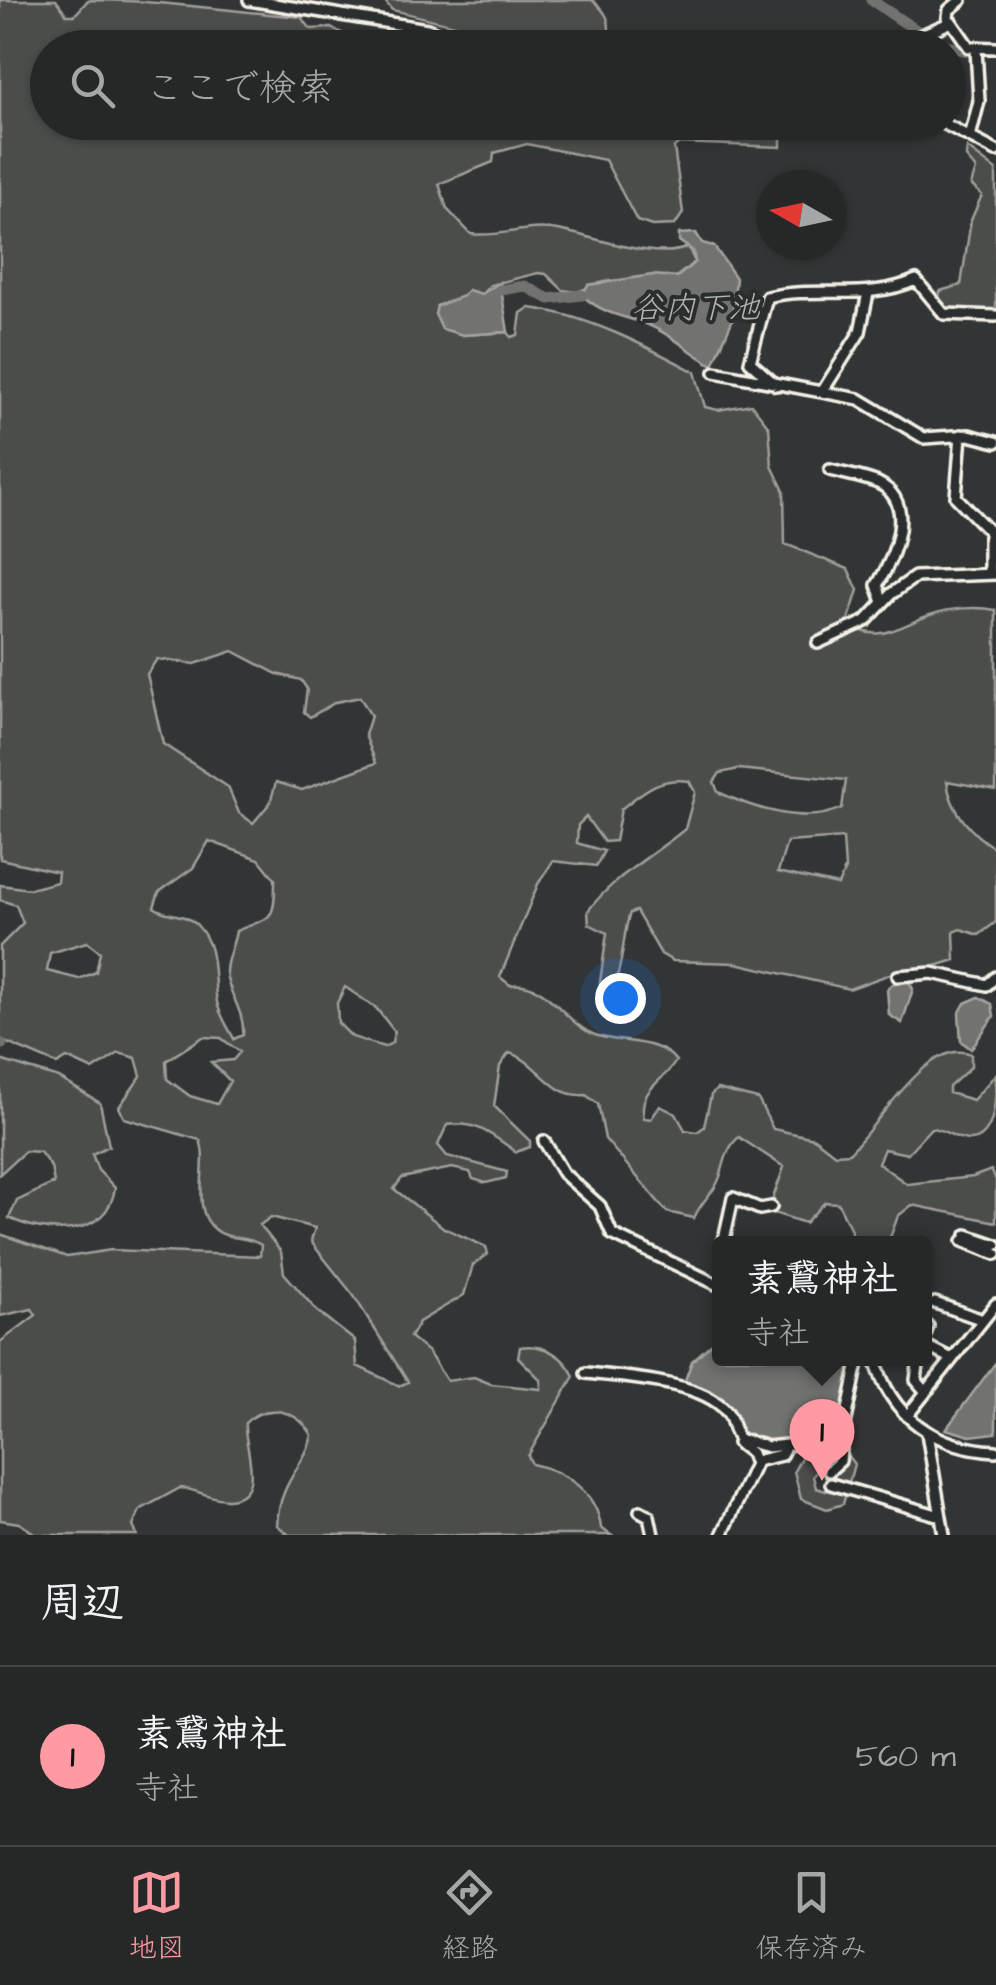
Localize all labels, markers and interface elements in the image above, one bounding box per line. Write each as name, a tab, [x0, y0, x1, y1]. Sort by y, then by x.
search box	[30, 30, 966, 140]
icon: search	[65, 58, 120, 113]
text: ここで検索	[145, 63, 335, 115]
north arrow	[756, 170, 846, 260]
water label: 谷内下池	[632, 286, 761, 331]
your location	[595, 973, 646, 1024]
popup	[712, 1236, 932, 1366]
text: 素鵞神社	[746, 1254, 898, 1306]
text: 寺社	[746, 1311, 810, 1356]
pin: 1	[790, 1398, 854, 1481]
text: 周辺	[40, 1575, 124, 1633]
text: 素鵞神社	[135, 1709, 287, 1761]
text: 1	[70, 1734, 75, 1779]
text: 560 m	[855, 1734, 956, 1779]
text: 寺社	[135, 1766, 199, 1811]
tab: 地図	[129, 1865, 185, 1968]
tab: 経路	[442, 1865, 498, 1968]
tab: 保存済み	[755, 1865, 867, 1968]

